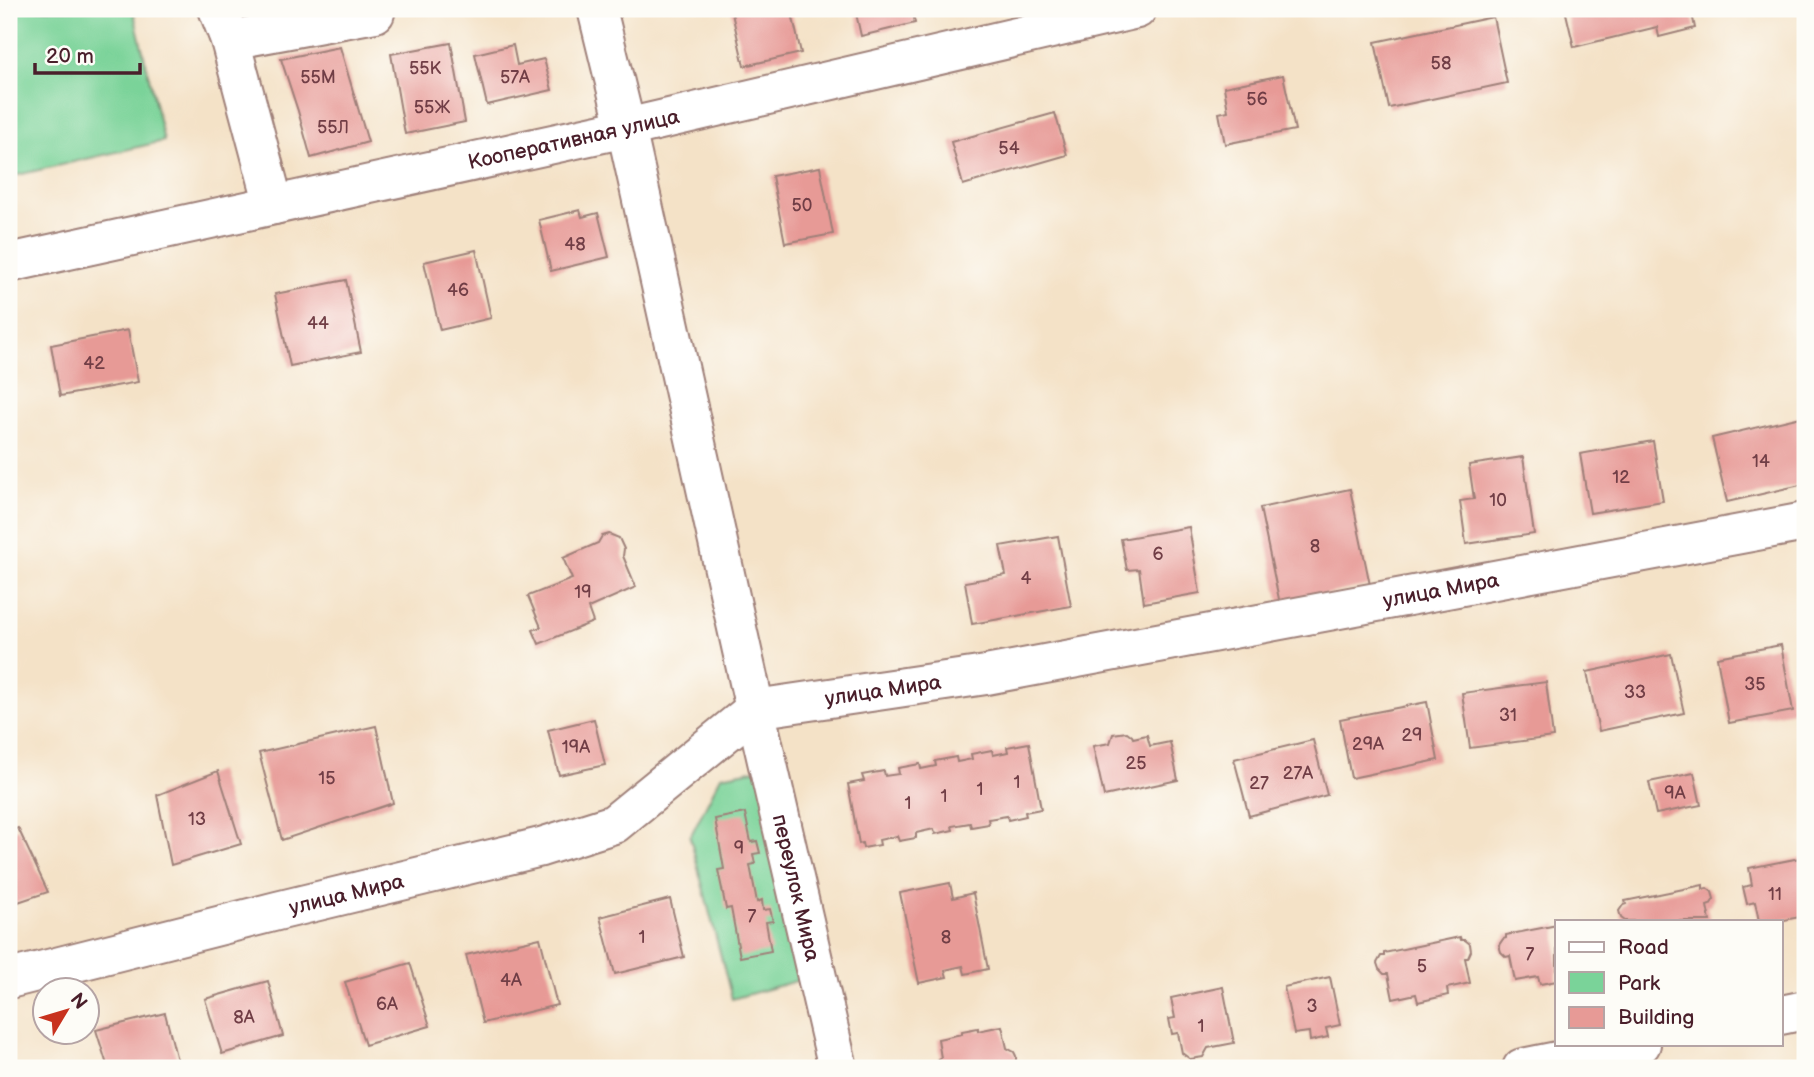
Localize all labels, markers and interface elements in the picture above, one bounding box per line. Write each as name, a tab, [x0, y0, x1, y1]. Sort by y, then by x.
scale bar	[35, 32, 140, 76]
text: 20 m	[46, 44, 94, 69]
house number: 58	[1431, 53, 1451, 74]
house number: 55К	[409, 58, 442, 79]
house number: 55М	[300, 67, 336, 88]
house number: 57А	[500, 67, 530, 88]
house number: 56	[1246, 89, 1268, 110]
house number: 55Ж	[414, 97, 450, 118]
street label: Кооперативная улица	[466, 104, 682, 175]
house number: 55Л	[317, 117, 349, 138]
house number: 54	[998, 138, 1020, 159]
house number: 50	[792, 195, 812, 216]
house number: 48	[564, 234, 586, 255]
house number: 46	[447, 280, 469, 301]
house number: 44	[307, 313, 329, 334]
house number: 42	[83, 353, 105, 374]
house number: 14	[1752, 451, 1770, 472]
house number: 12	[1612, 467, 1630, 488]
house number: 10	[1489, 490, 1507, 511]
house number: 8	[1310, 536, 1320, 557]
house number: 6	[1153, 544, 1164, 565]
street label: улица Мира	[1381, 567, 1502, 614]
house number: 4	[1021, 568, 1032, 589]
house number: 19	[574, 582, 592, 603]
street label: улица Мира	[823, 670, 944, 712]
house number: 35	[1744, 674, 1766, 695]
house number: 33	[1624, 682, 1646, 703]
house number: 31	[1499, 705, 1517, 726]
house number: 29	[1401, 725, 1423, 746]
house number: 29А	[1352, 734, 1384, 755]
house number: 19А	[562, 737, 590, 758]
house number: 25	[1126, 753, 1146, 774]
house number: 27А	[1283, 763, 1313, 784]
house number: 15	[318, 768, 336, 789]
house number: 1	[1014, 772, 1020, 793]
house number: 27	[1249, 773, 1269, 794]
house number: 1	[977, 779, 983, 800]
house number: 9А	[1664, 783, 1686, 804]
house number: 1	[941, 786, 947, 807]
house number: 1	[905, 793, 911, 814]
house number: 13	[188, 809, 206, 830]
street label: переулок Мира	[767, 812, 825, 964]
house number: 9	[734, 838, 744, 859]
street label: улица Мира	[287, 869, 407, 921]
house number: 11	[1768, 884, 1782, 905]
house number: 7	[748, 906, 757, 927]
legend	[1555, 920, 1783, 1046]
house number: 1	[639, 927, 645, 948]
house number: 8	[941, 927, 951, 948]
text: Road	[1618, 935, 1669, 960]
house number: 7	[1526, 944, 1535, 965]
house number: 5	[1417, 956, 1427, 977]
house number: 4А	[500, 970, 522, 991]
text: Park	[1618, 971, 1661, 996]
north arrow	[32, 976, 102, 1046]
text: N	[65, 989, 92, 1014]
house number: 6А	[376, 994, 398, 1015]
house number: 3	[1306, 996, 1318, 1017]
text: Building	[1618, 1005, 1694, 1030]
house number: 8А	[233, 1007, 255, 1028]
house number: 1	[1198, 1016, 1204, 1037]

